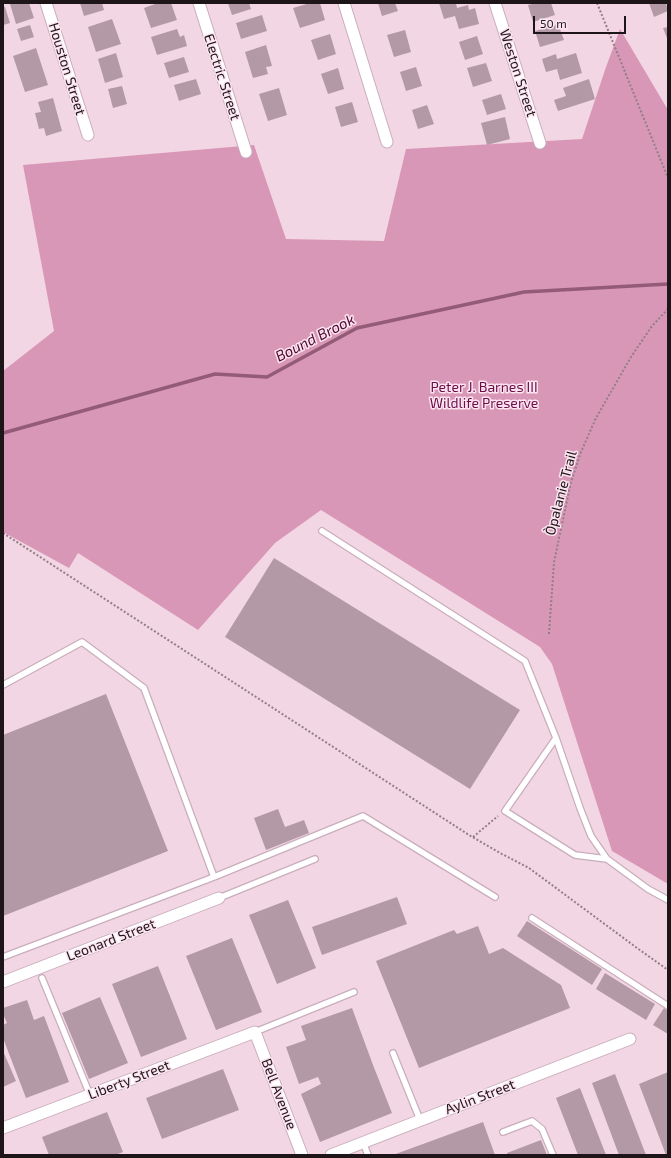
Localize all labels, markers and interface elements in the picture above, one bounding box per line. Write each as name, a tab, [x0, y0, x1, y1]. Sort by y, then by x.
scale bar	[535, 8, 628, 34]
text: 50 m	[540, 16, 567, 30]
street label: Houston Street	[45, 21, 89, 117]
street label: Weston Street	[496, 27, 540, 119]
street label: Electric Street	[200, 32, 244, 122]
water label: Bound Brook	[272, 310, 358, 366]
park label: Peter J. Barnes III Wildlife Preserve	[430, 379, 538, 412]
street label: Òpalanie Trail	[542, 449, 580, 537]
street label: Leonard Street	[64, 915, 158, 965]
street label: Bell Avenue	[258, 1056, 300, 1132]
street label: Liberty Street	[86, 1057, 172, 1103]
street label: Aylin Street	[443, 1076, 517, 1118]

